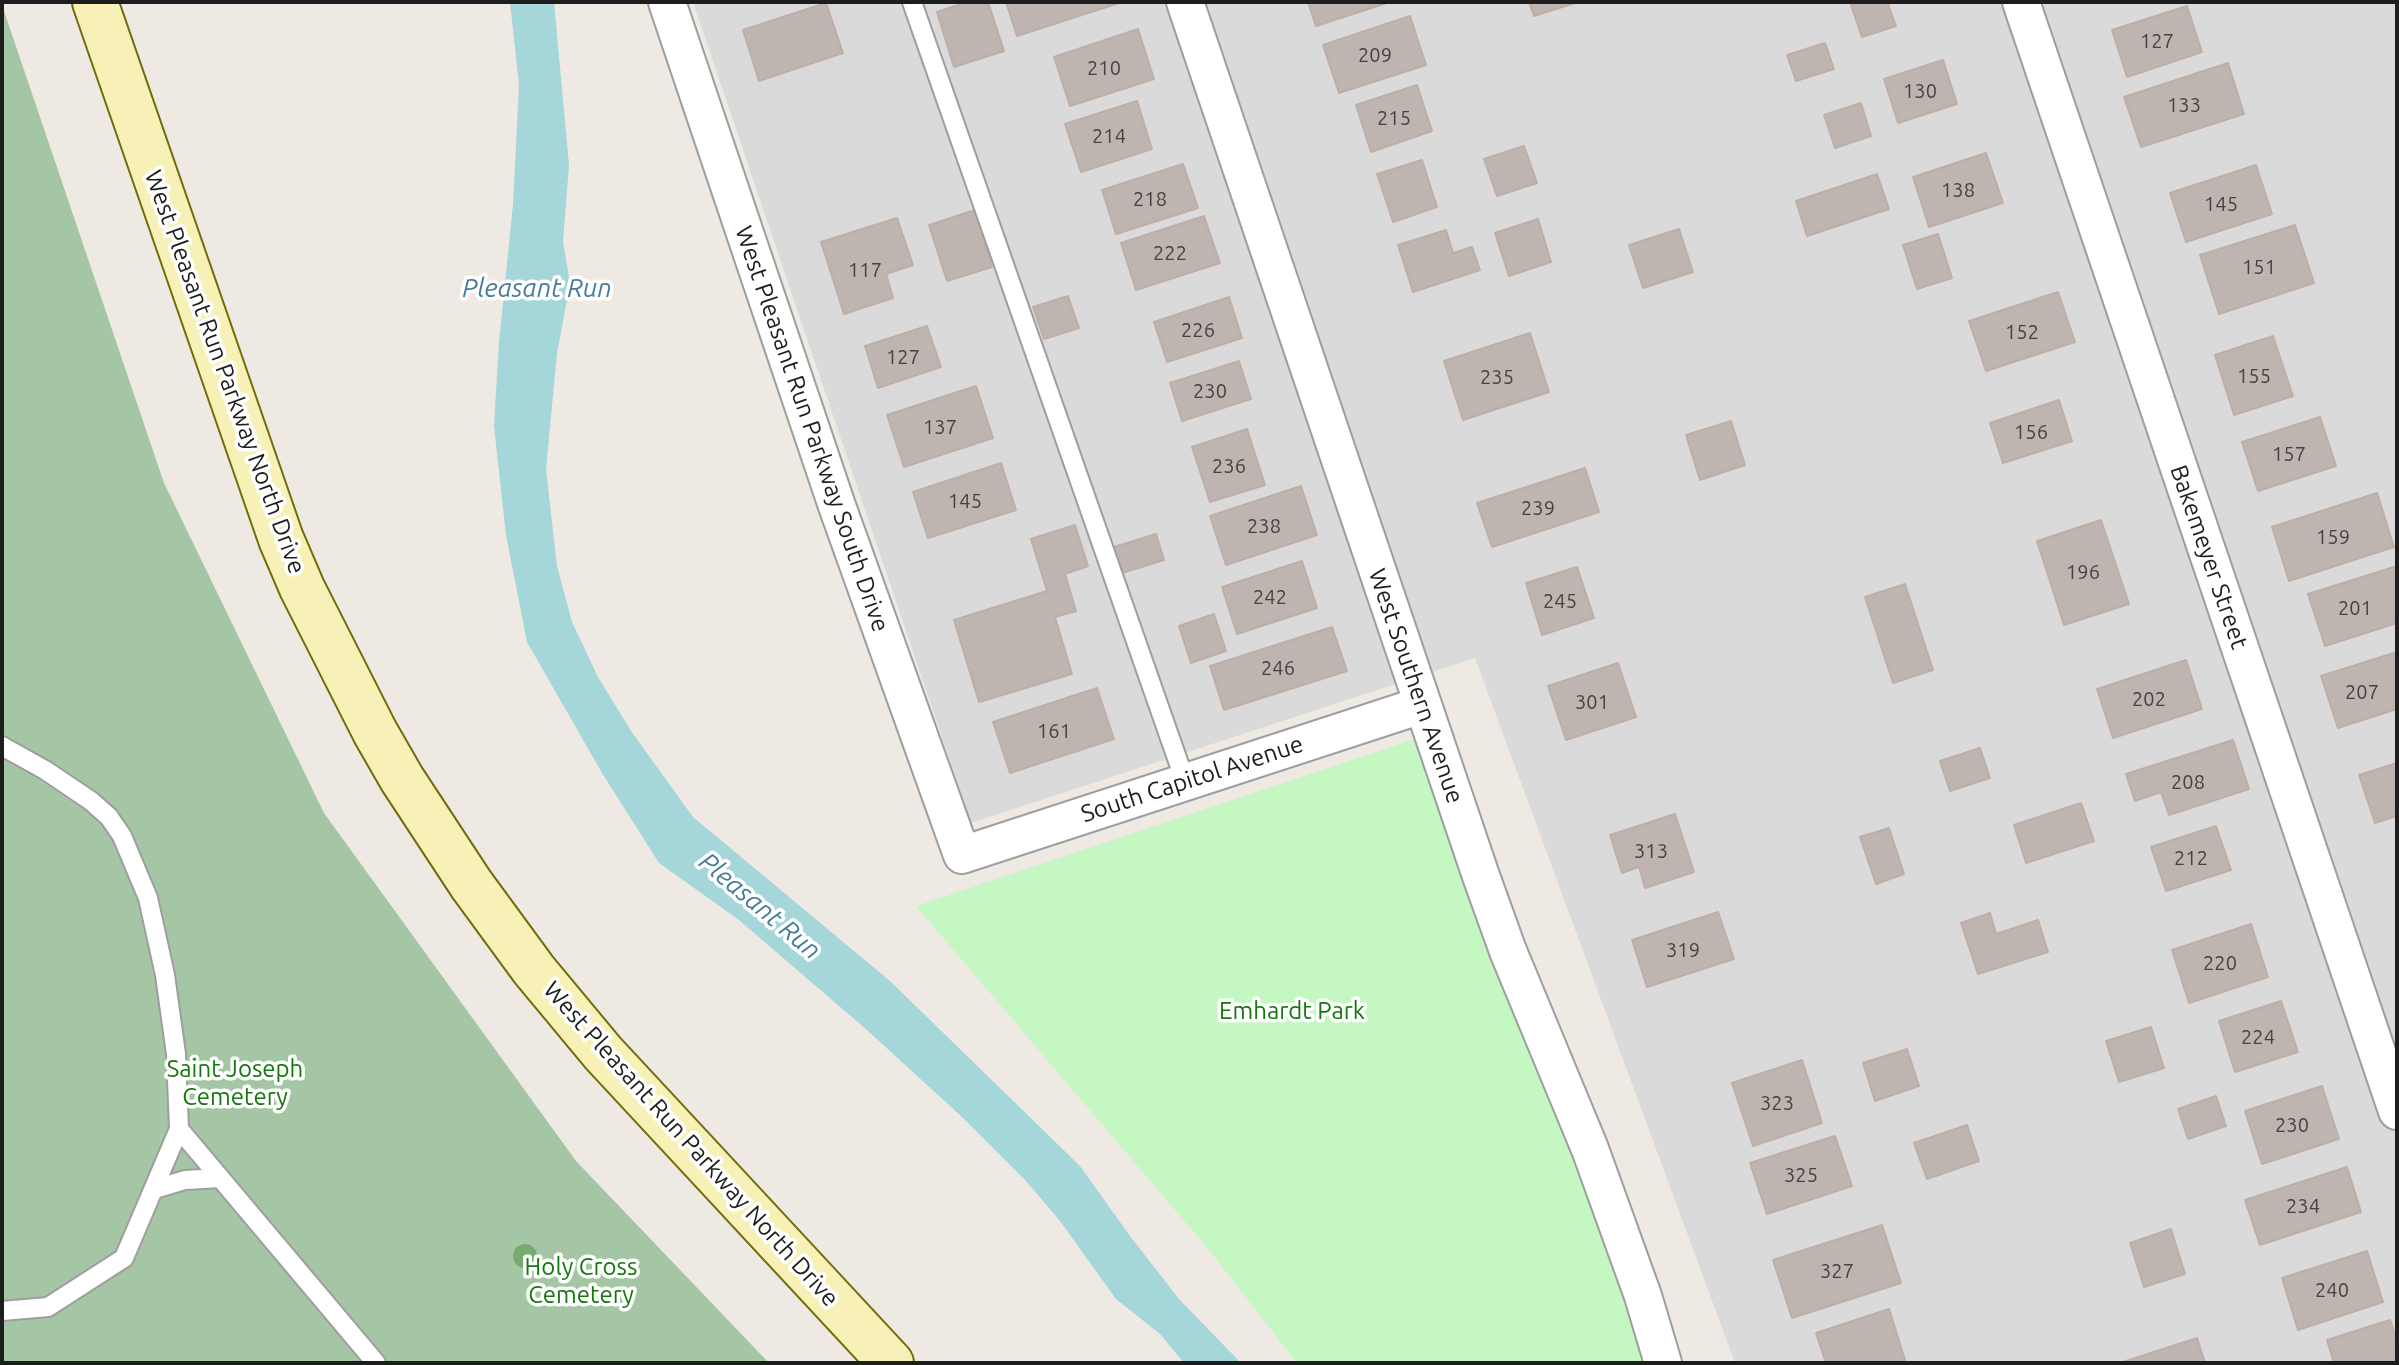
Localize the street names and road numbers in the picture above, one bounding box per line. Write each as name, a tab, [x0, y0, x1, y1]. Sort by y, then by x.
street label: West Pleasant Run Parkway North Drive	[138, 166, 312, 578]
street label: West Pleasant Run Parkway South Drive	[729, 222, 895, 636]
street label: Bakemeyer Street	[2164, 461, 2254, 653]
street label: West Southern Avenue	[1362, 565, 1470, 807]
street label: South Capitol Avenue	[1077, 729, 1307, 829]
street label: West Pleasant Run Parkway North Drive	[537, 976, 845, 1312]

